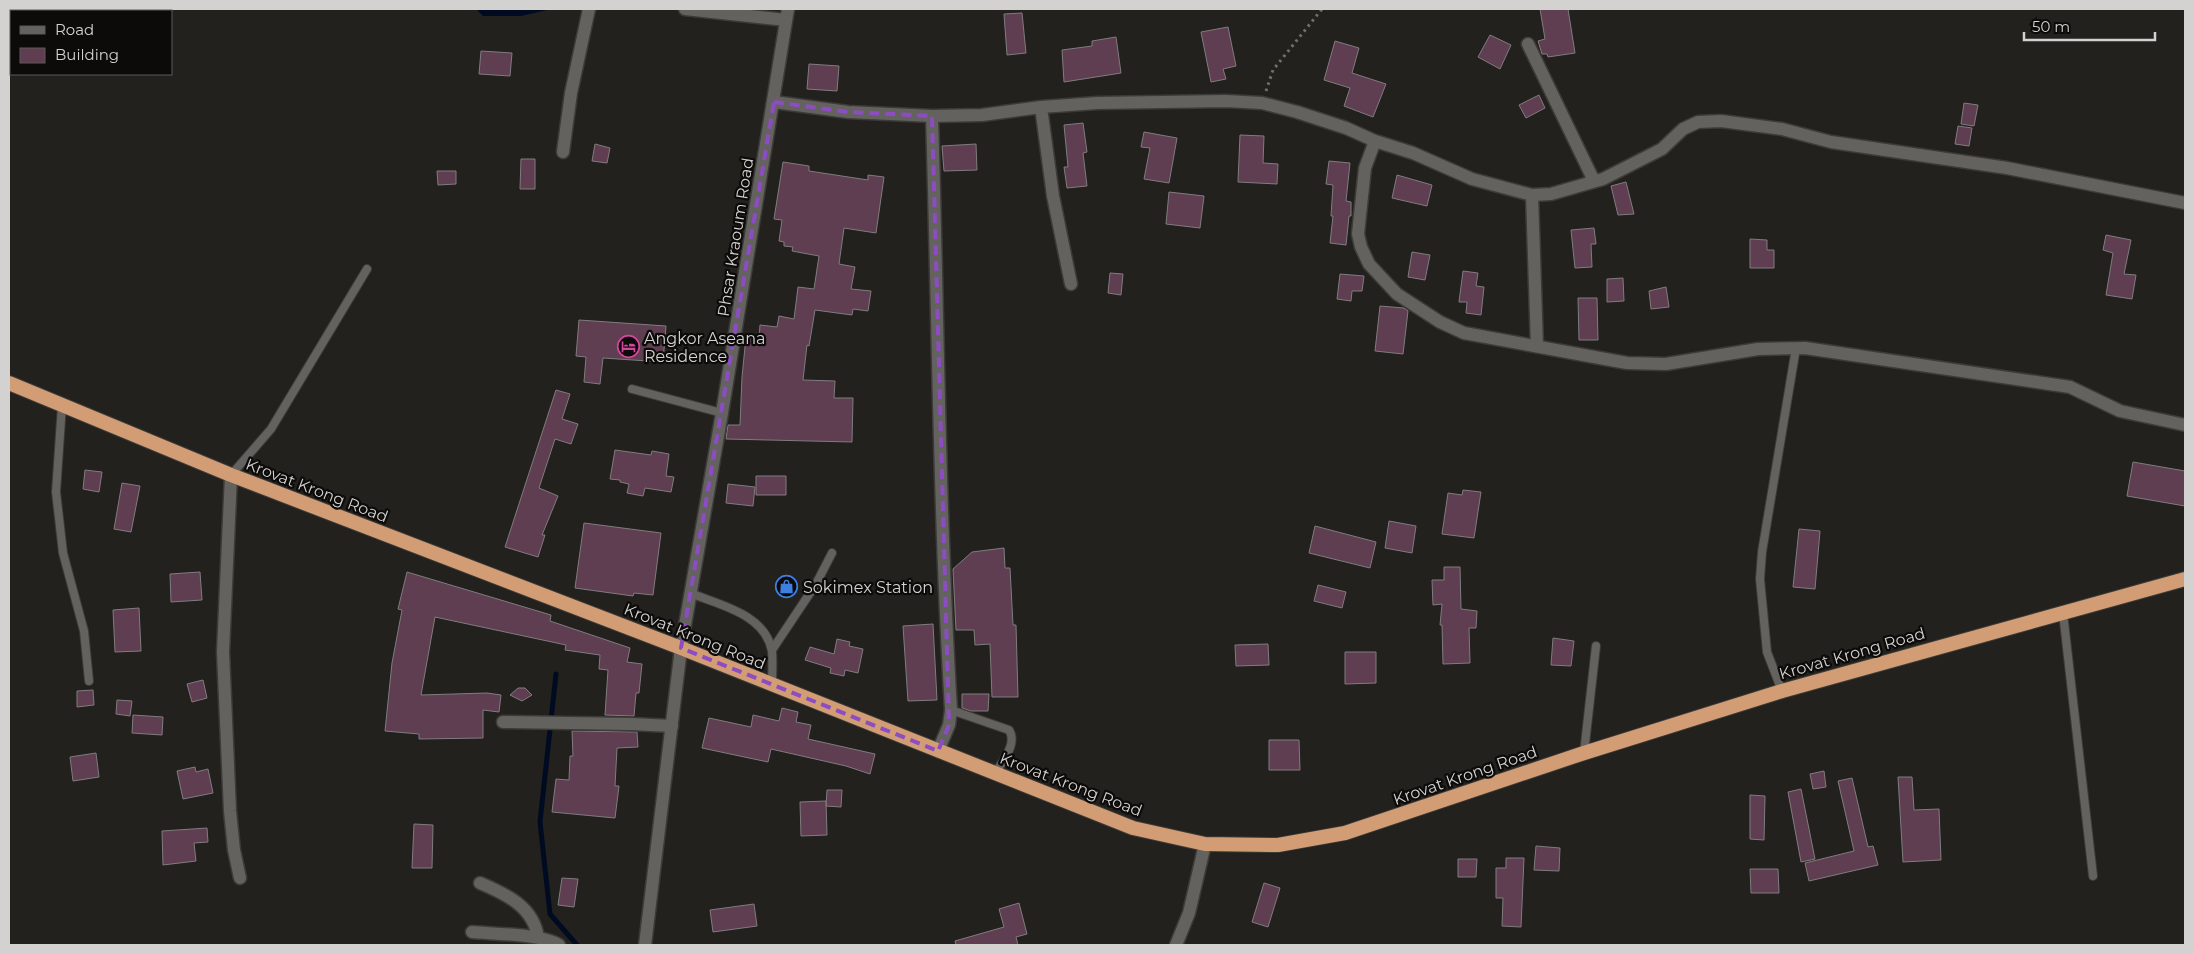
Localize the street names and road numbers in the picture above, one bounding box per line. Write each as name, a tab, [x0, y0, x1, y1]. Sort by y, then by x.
street label: Phsar Kraoum Road	[714, 156, 757, 318]
street label: Krovat Krong Road	[243, 455, 391, 526]
street label: Krovat Krong Road	[621, 599, 768, 674]
street label: Krovat Krong Road	[1777, 624, 1927, 683]
street label: Krovat Krong Road	[1391, 742, 1540, 809]
street label: Krovat Krong Road	[997, 749, 1145, 820]

